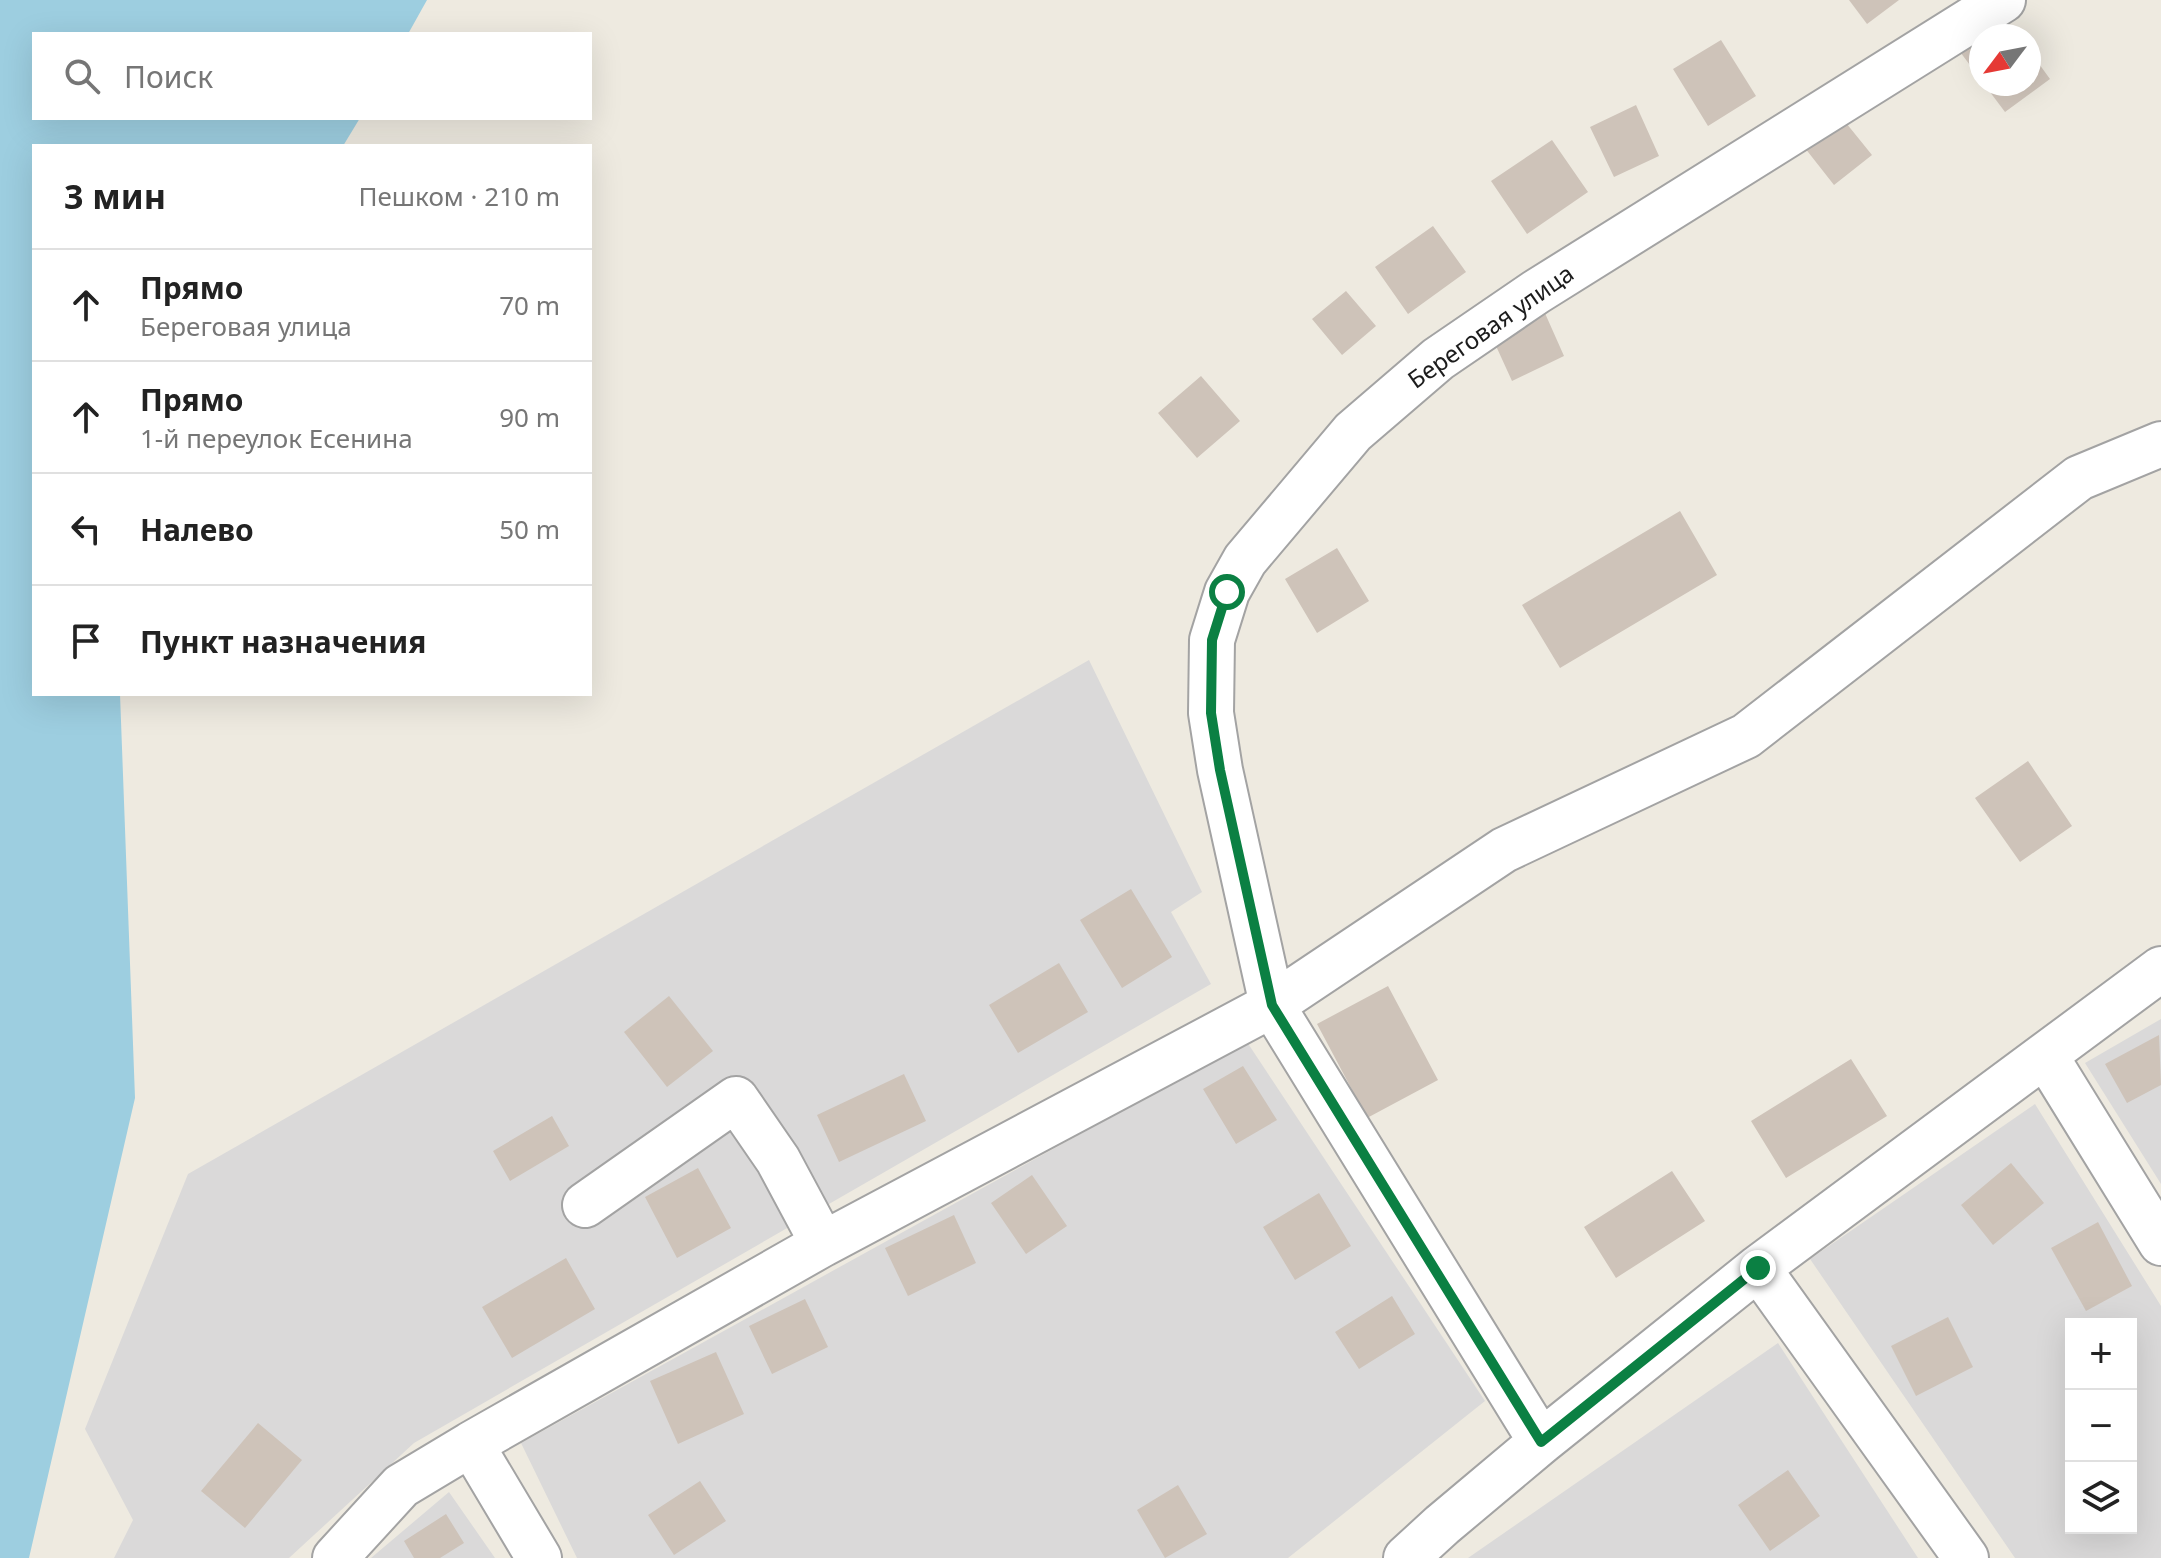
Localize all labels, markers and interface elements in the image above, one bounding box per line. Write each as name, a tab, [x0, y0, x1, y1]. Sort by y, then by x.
north arrow	[1969, 24, 2041, 96]
search box	[32, 32, 592, 120]
icon: search	[60, 54, 104, 98]
text: Поиск	[124, 56, 213, 97]
text: 3 мин	[64, 173, 166, 219]
text: Пешком · 210 m	[358, 178, 560, 214]
street label: Береговая улица	[1401, 256, 1580, 395]
text: Прямо	[140, 267, 244, 308]
icon: ahead	[64, 283, 108, 327]
text: 70 m	[499, 287, 560, 323]
text: Береговая улица	[140, 308, 352, 344]
text: Прямо	[140, 379, 244, 420]
icon: ahead	[64, 395, 108, 439]
text: 90 m	[499, 399, 560, 435]
text: 1-й переулок Есенина	[140, 420, 413, 456]
icon: left	[64, 507, 108, 551]
text: Налево	[140, 509, 254, 550]
text: 50 m	[499, 511, 560, 547]
route start	[1209, 574, 1245, 610]
icon: arrive	[64, 619, 108, 663]
text: Пункт назначения	[140, 621, 426, 662]
route end	[1740, 1250, 1776, 1286]
map controls	[2065, 1318, 2137, 1534]
button: +	[2065, 1318, 2137, 1390]
button: −	[2065, 1390, 2137, 1462]
button: layers	[2065, 1462, 2137, 1534]

